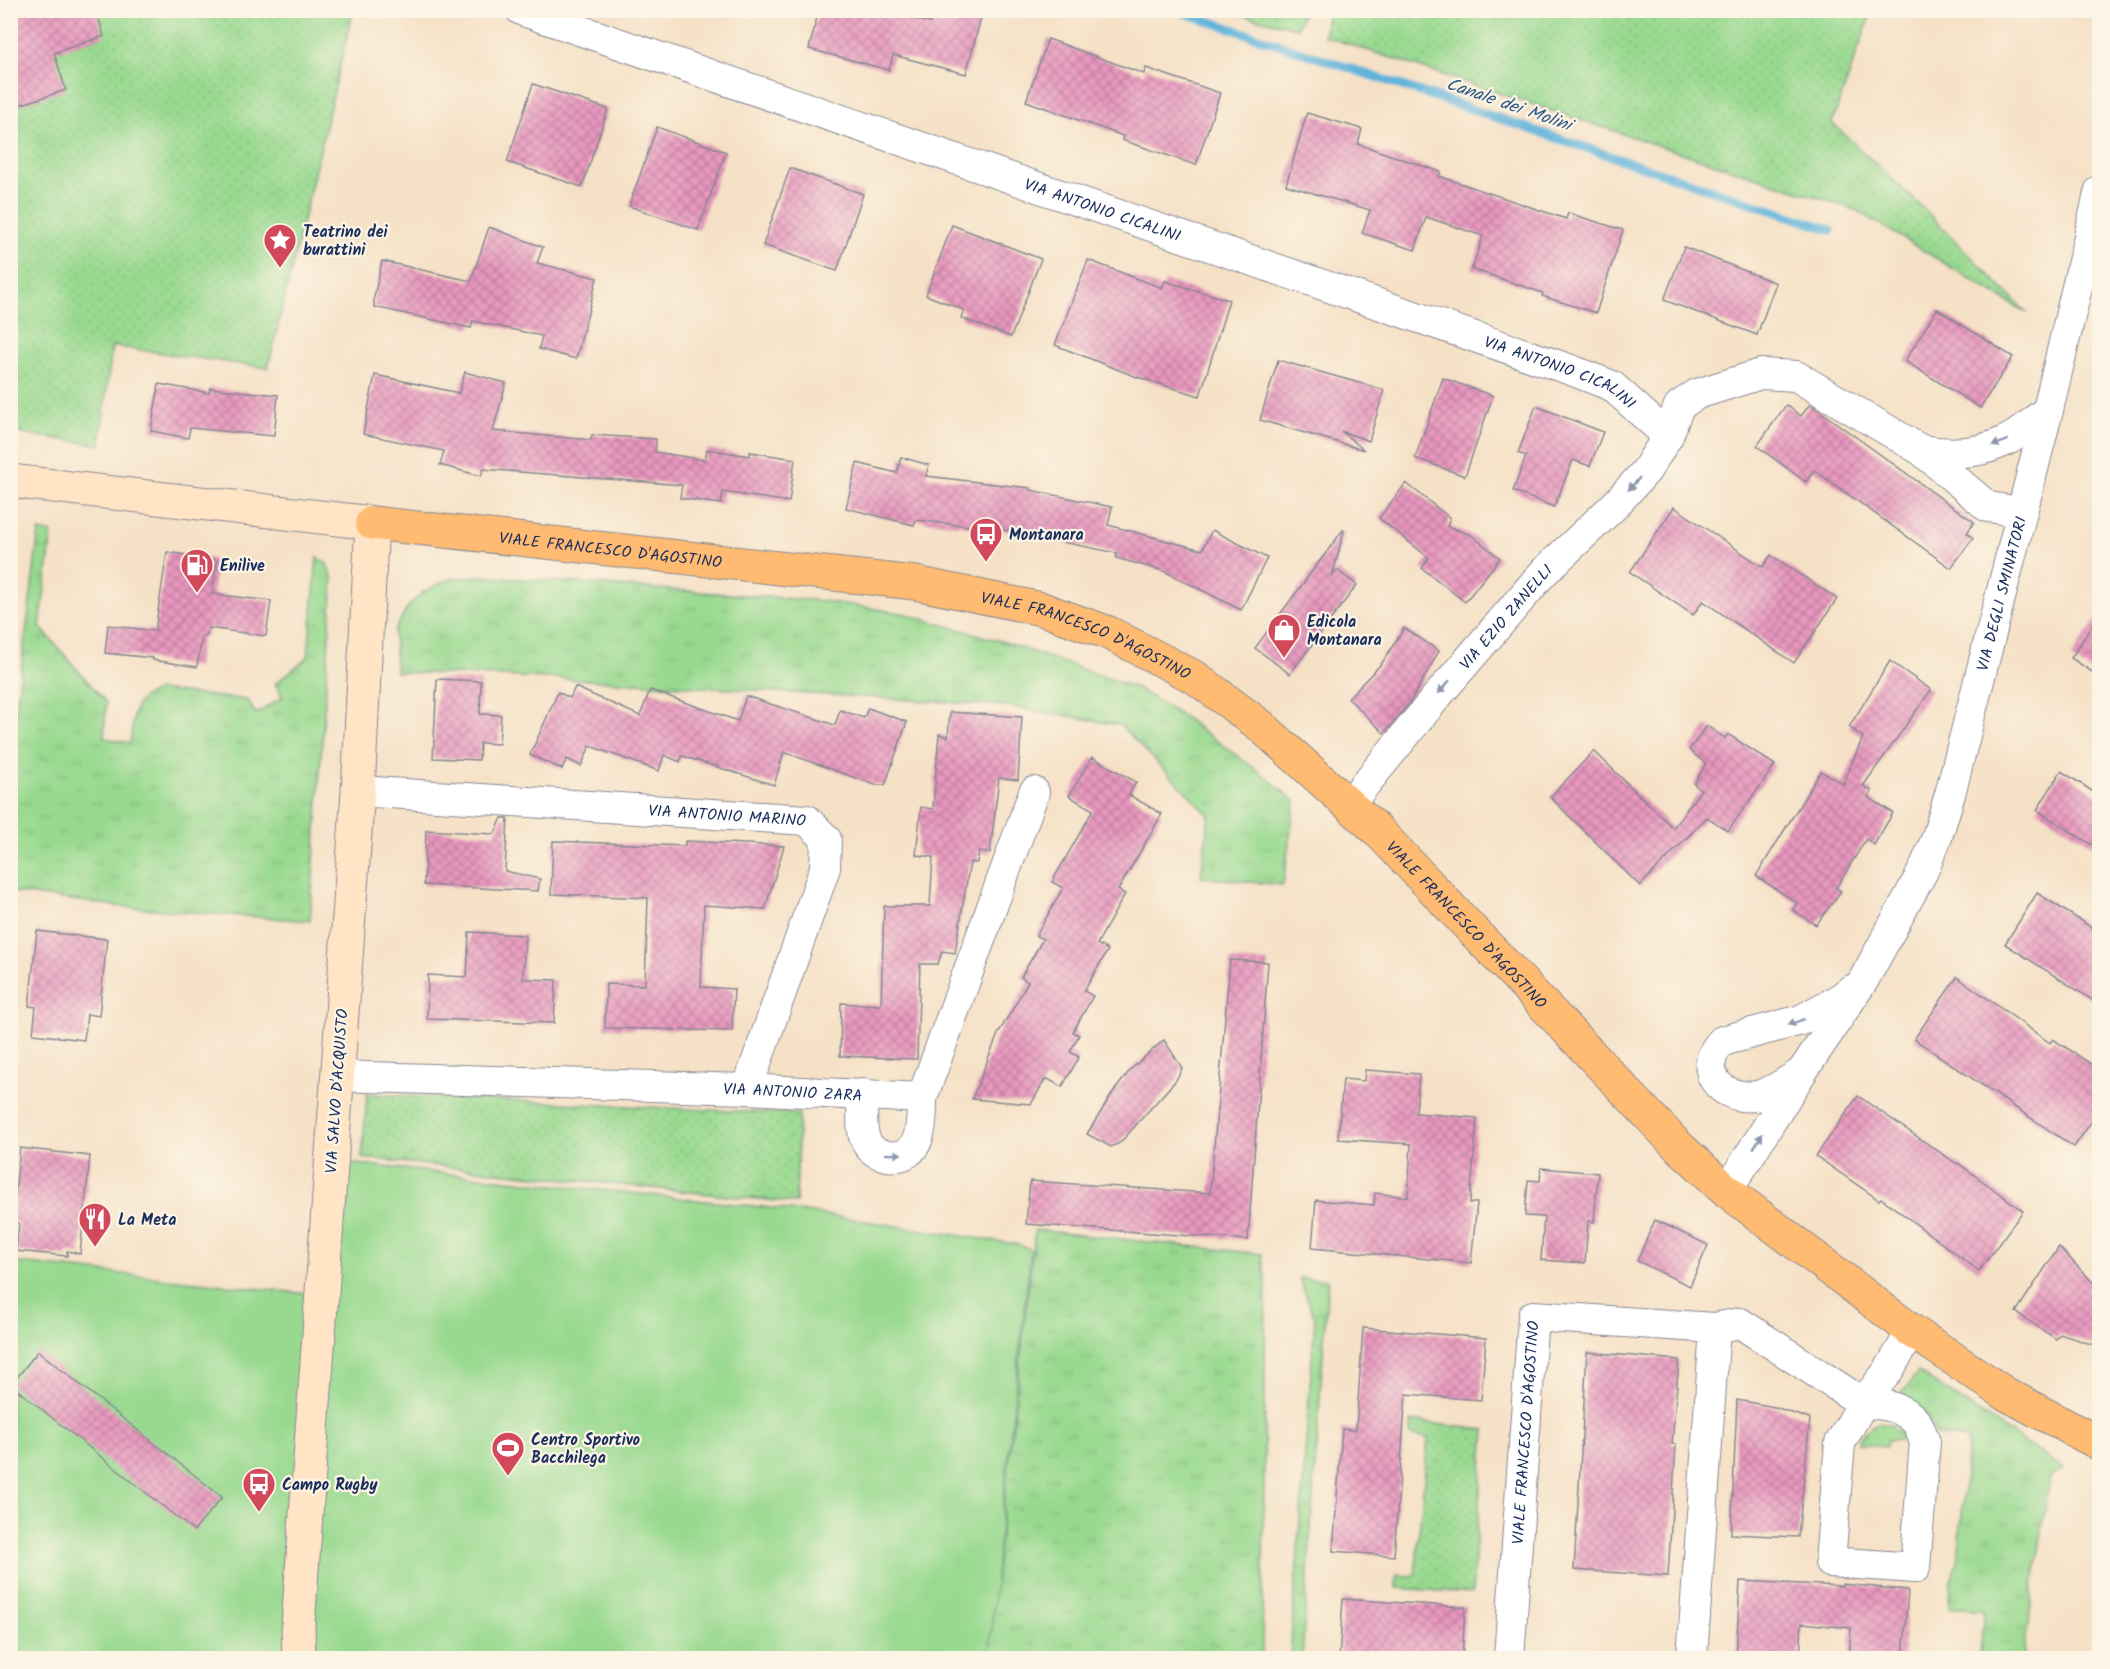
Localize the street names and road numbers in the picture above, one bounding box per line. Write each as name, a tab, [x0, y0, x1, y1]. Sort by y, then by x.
street label: VIA ANTONIO CICALINI	[1021, 172, 1184, 249]
street label: VIA ANTONIO CICALINI	[1480, 330, 1641, 416]
street label: VIA DEGLI SMINATORI	[1971, 514, 2034, 674]
street label: VIALE FRANCESCO D'AGOSTINO	[498, 526, 723, 576]
street label: VIA EZIO ZANELLI	[1454, 559, 1559, 676]
street label: VIALE FRANCESCO D'AGOSTINO	[978, 586, 1195, 687]
street label: VIA ANTONIO MARINO	[648, 799, 807, 834]
street label: VIALE FRANCESCO D'AGOSTINO	[1380, 836, 1552, 1015]
street label: VIA SALVO D'ACQUISTO	[319, 1008, 356, 1174]
street label: VIA ANTONIO ZARA	[723, 1077, 863, 1109]
street label: VIALE FRANCESCO D'AGOSTINO	[1506, 1320, 1547, 1545]

